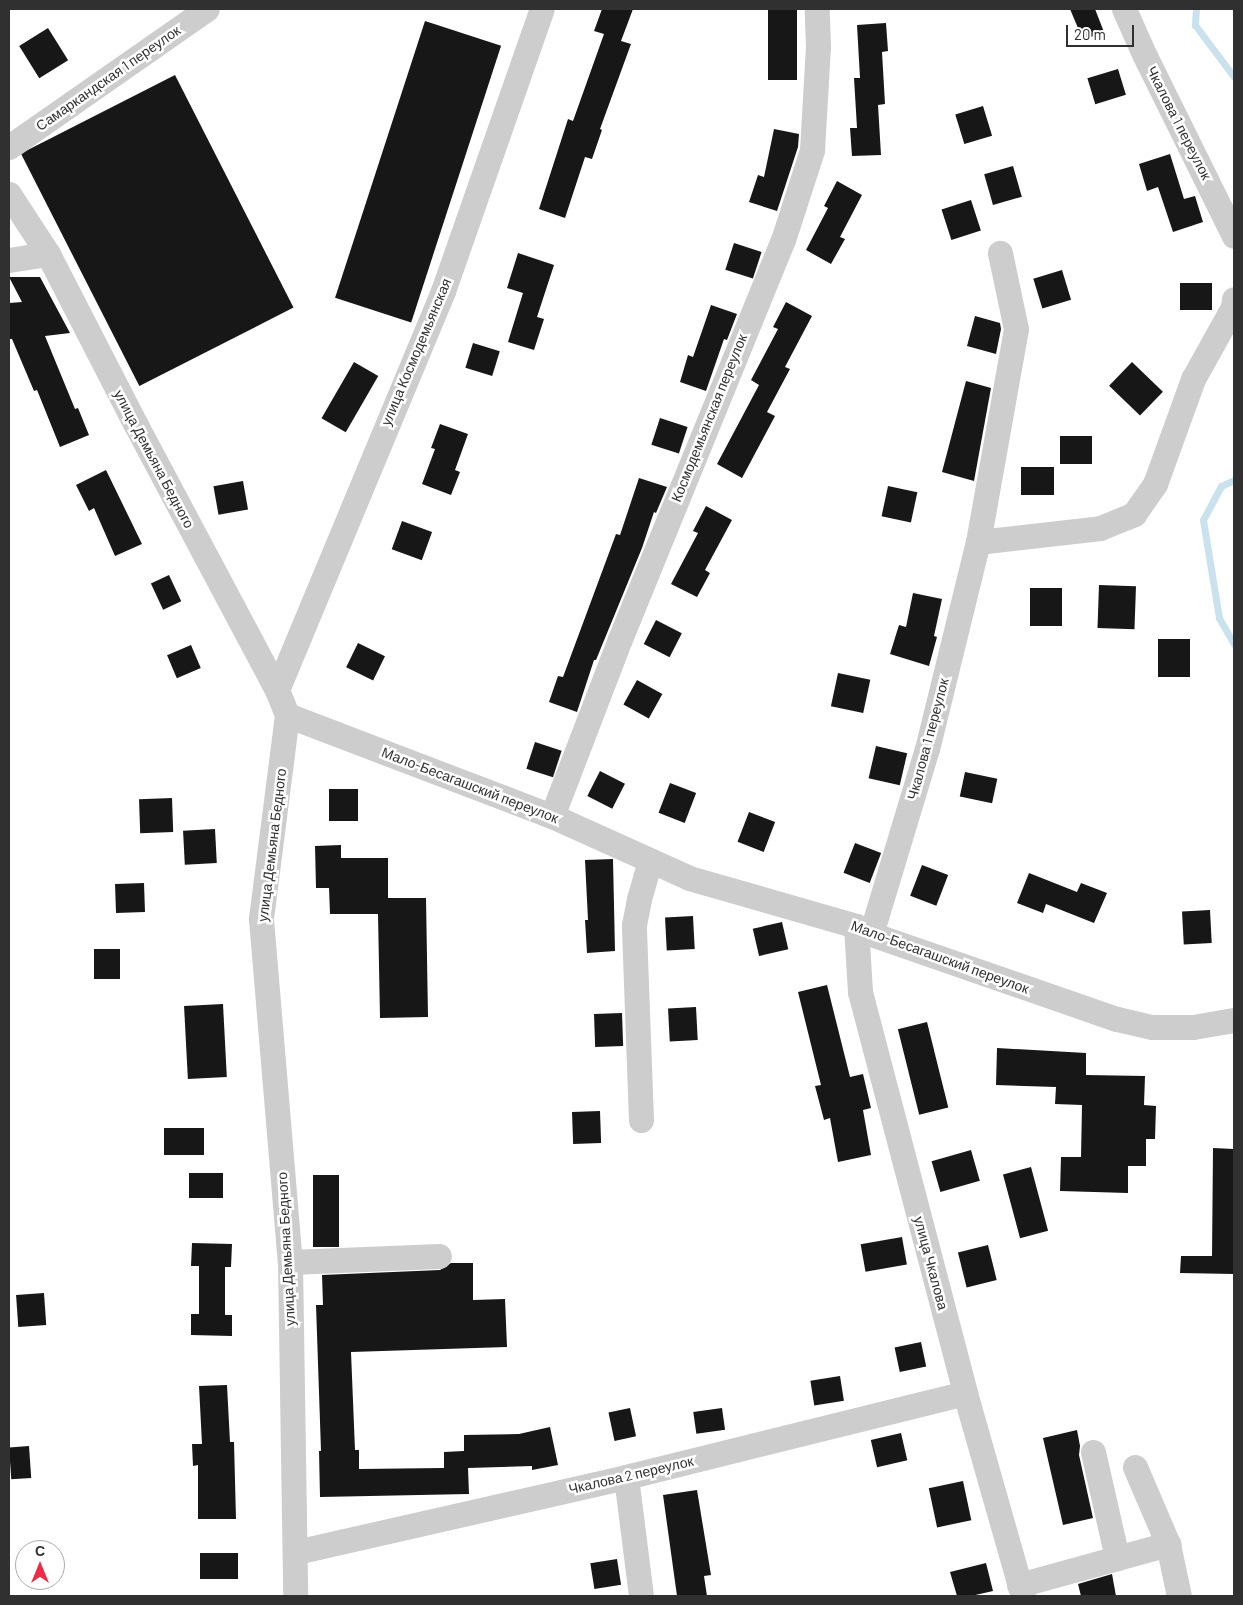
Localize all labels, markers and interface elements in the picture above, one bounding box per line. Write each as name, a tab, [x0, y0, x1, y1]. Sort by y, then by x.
scale bar	[1068, 15, 1136, 47]
street label: Самаркандская 1 переулок	[33, 22, 183, 134]
text: 20 m	[1074, 25, 1106, 43]
street label: Чкалова 1 переулок	[1143, 64, 1215, 182]
street label: улица Космодемьянская	[377, 276, 455, 428]
street label: Космодемьянская переулок	[668, 332, 750, 504]
street label: улица Демьяна Бедного	[110, 387, 198, 531]
street label: Чкалова 1 переулок	[904, 676, 952, 802]
street label: Мало-Бесагашский переулок	[379, 743, 561, 827]
street label: улица Демьяна Бедного	[254, 767, 290, 923]
street label: Мало-Бесагашский переулок	[849, 917, 1031, 997]
street label: улица Демьяна Бедного	[274, 1172, 298, 1326]
street label: улица Чкалова	[910, 1214, 952, 1312]
street label: Чкалова 2 переулок	[567, 1452, 695, 1498]
north arrow	[15, 1540, 65, 1590]
text: С	[35, 1542, 45, 1559]

